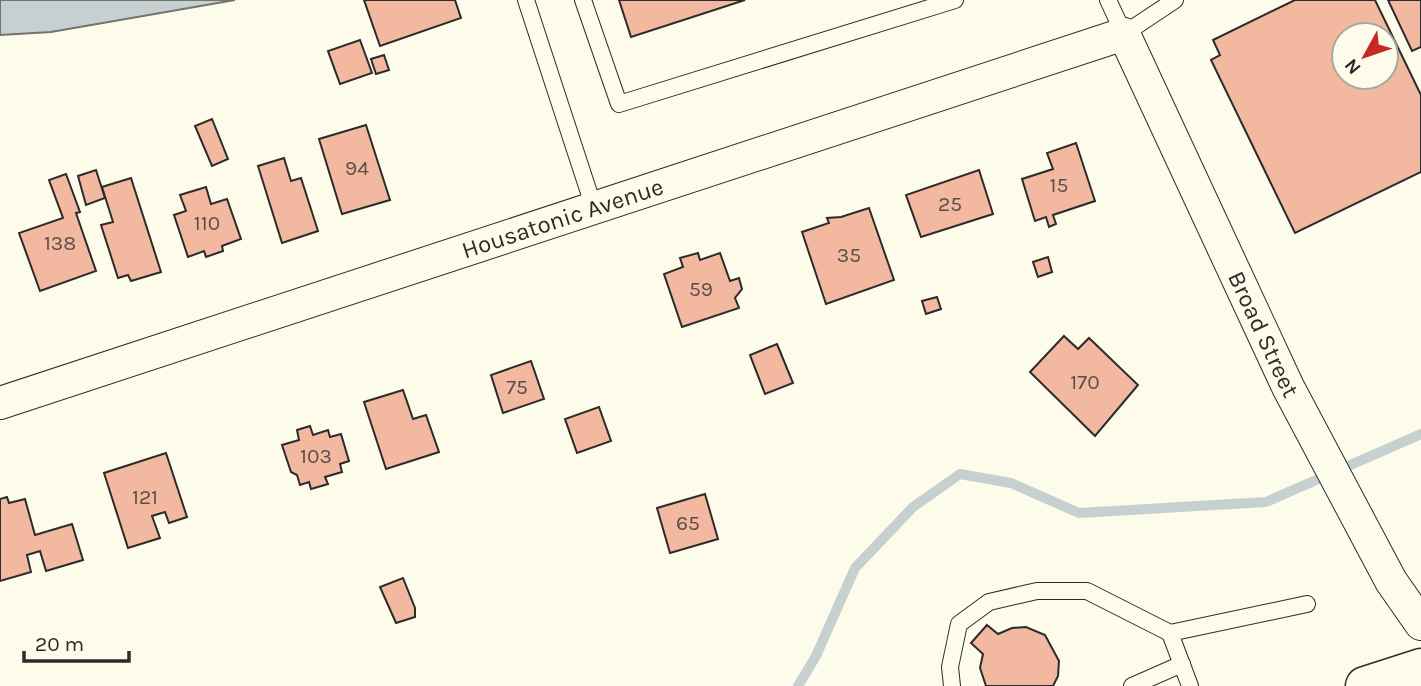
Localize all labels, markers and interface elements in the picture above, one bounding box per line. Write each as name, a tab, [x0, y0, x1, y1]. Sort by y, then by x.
north arrow	[1330, 21, 1400, 91]
text: N	[1340, 54, 1366, 79]
house number: 94	[345, 156, 369, 180]
street label: Housatonic Avenue	[458, 172, 667, 264]
house number: 15	[1050, 173, 1068, 197]
house number: 25	[938, 192, 962, 216]
house number: 110	[194, 211, 220, 235]
house number: 138	[44, 231, 76, 255]
house number: 35	[837, 243, 861, 267]
street label: Broad Street	[1222, 267, 1305, 402]
house number: 59	[689, 277, 713, 301]
house number: 170	[1070, 370, 1100, 394]
house number: 75	[506, 375, 528, 399]
house number: 103	[300, 444, 332, 468]
house number: 121	[132, 485, 158, 509]
house number: 65	[676, 511, 700, 535]
scale bar	[24, 620, 130, 664]
text: 20 m	[35, 632, 84, 656]

